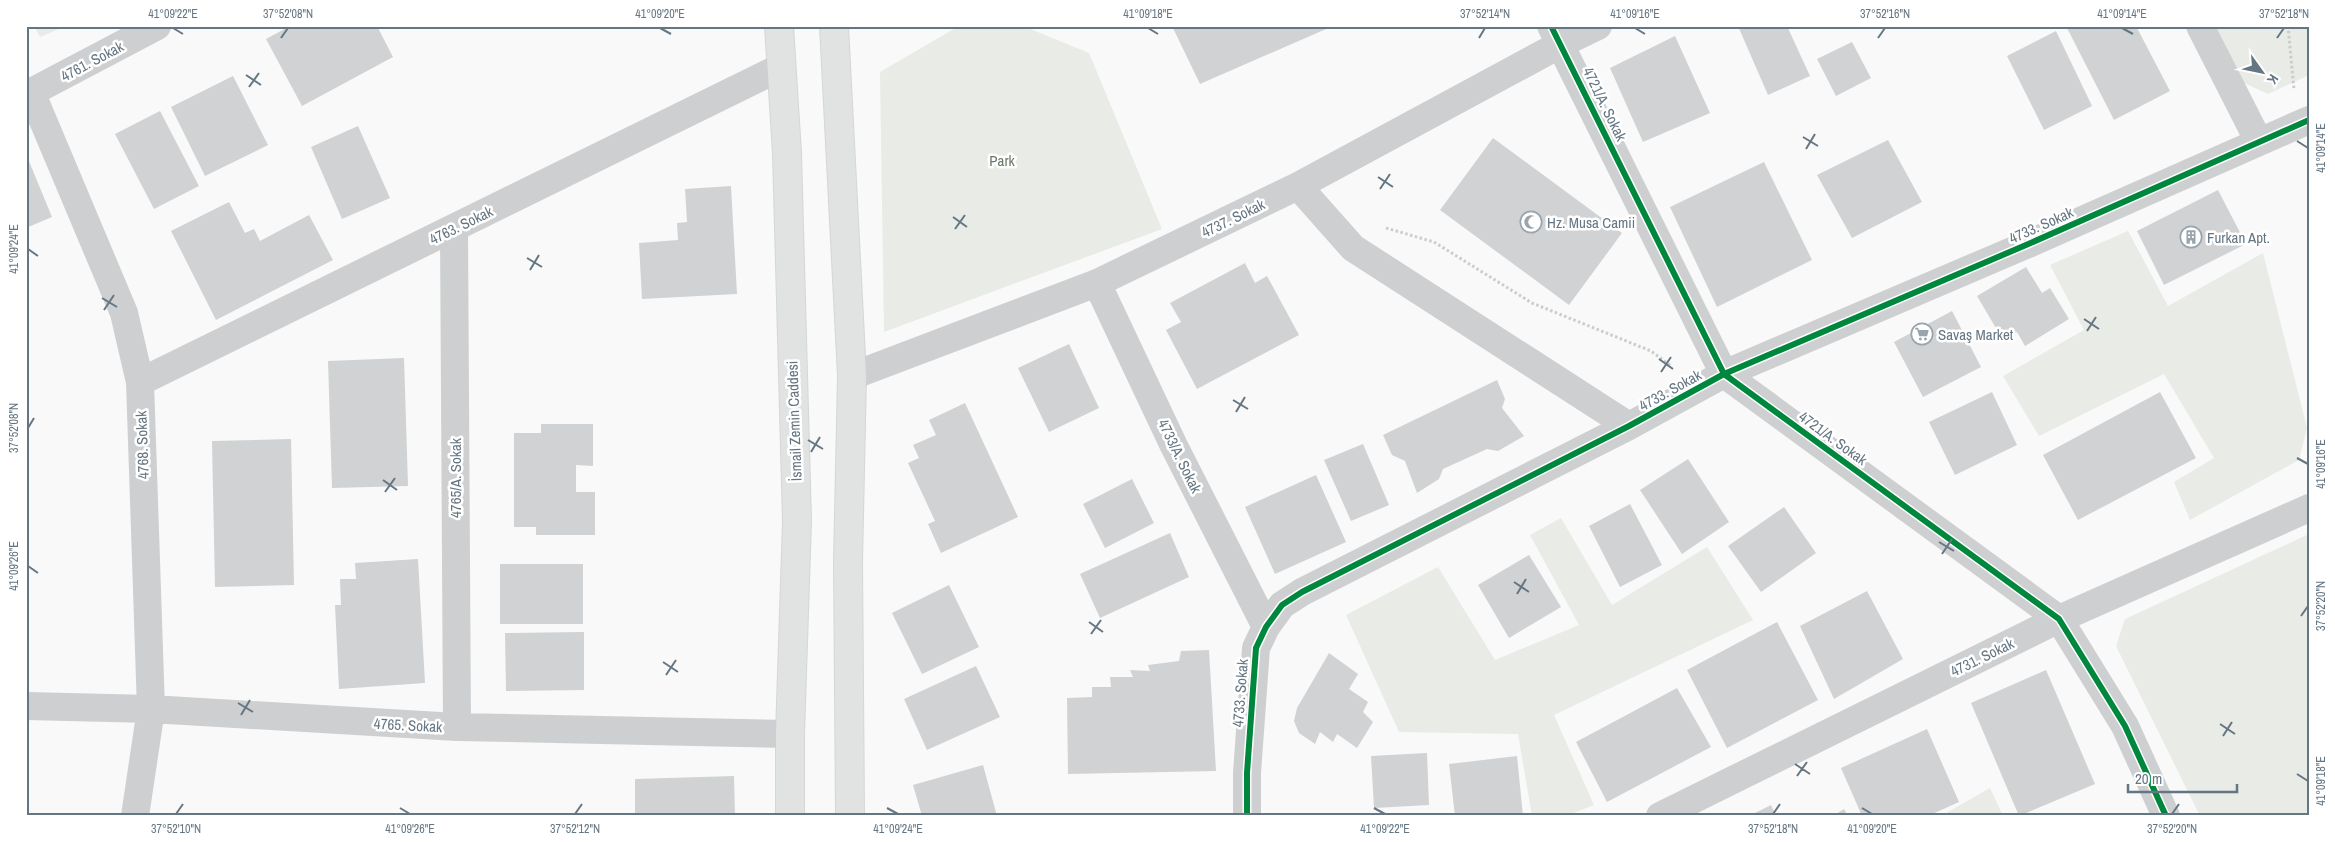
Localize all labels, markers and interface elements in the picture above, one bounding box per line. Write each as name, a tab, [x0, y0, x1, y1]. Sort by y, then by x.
text: 41°09'22"E	[148, 6, 198, 22]
text: 37°52'08"N	[263, 6, 313, 22]
text: 41°09'20"E	[635, 6, 685, 22]
text: 41°09'18"E	[1123, 6, 1173, 22]
text: 37°52'14"N	[1460, 6, 1510, 22]
text: 41°09'16"E	[1610, 6, 1660, 22]
text: 37°52'16"N	[1860, 6, 1910, 22]
text: 41°09'14"E	[2097, 6, 2147, 22]
text: 37°52'18"N	[2259, 6, 2309, 22]
street label: 4761. Sokak	[57, 35, 128, 86]
north arrow	[2238, 48, 2288, 98]
street label: 4721/A. Sokak	[1578, 63, 1632, 145]
text: K	[2263, 71, 2283, 88]
text: 41°09'14"E	[2313, 123, 2329, 173]
park label: Park	[989, 150, 1015, 171]
street label: 4737. Sokak	[1198, 193, 1269, 242]
street label: 4763. Sokak	[426, 200, 497, 249]
street label: 4733. Sokak	[2005, 201, 2077, 249]
mosque icon: Hz. Musa Camii	[1519, 210, 1543, 234]
place label: Hz. Musa Camii	[1547, 212, 1635, 233]
text: 41°09'24"E	[6, 224, 22, 274]
building icon: Furkan Apt.	[2179, 225, 2203, 249]
place label: Furkan Apt.	[2207, 227, 2270, 248]
supermarket icon: Savaş Market	[1910, 322, 1934, 346]
place label: Savaş Market	[1938, 324, 2014, 345]
street label: İsmail Zemin Caddesi	[781, 361, 807, 481]
street label: 4733. Sokak	[1635, 364, 1706, 416]
text: 37°52'08"N	[6, 403, 22, 453]
street label: 4721/A. Sokak	[1794, 406, 1872, 471]
street label: 4768. Sokak	[130, 410, 154, 480]
street label: 4733/A. Sokak	[1153, 415, 1207, 497]
street label: 4765/A. Sokak	[445, 437, 466, 518]
text: 41°09'16"E	[2313, 439, 2329, 489]
text: 41°09'26"E	[6, 541, 22, 591]
text: 37°52'20"N	[2313, 581, 2329, 631]
street label: 4731. Sokak	[1947, 632, 2018, 681]
street label: 4733. Sokak	[1227, 657, 1253, 728]
street label: 4765. Sokak	[373, 713, 444, 737]
text: 41°09'18"E	[2313, 756, 2329, 806]
scale bar	[2128, 762, 2236, 794]
text: 20 m	[2135, 768, 2162, 789]
text: 37°52'10"N	[151, 821, 201, 837]
text: 41°09'26"E	[385, 821, 435, 837]
text: 37°52'12"N	[550, 821, 600, 837]
text: 41°09'24"E	[873, 821, 923, 837]
text: 41°09'22"E	[1360, 821, 1410, 837]
text: 37°52'18"N	[1748, 821, 1798, 837]
text: 41°09'20"E	[1847, 821, 1897, 837]
text: 37°52'20"N	[2147, 821, 2197, 837]

